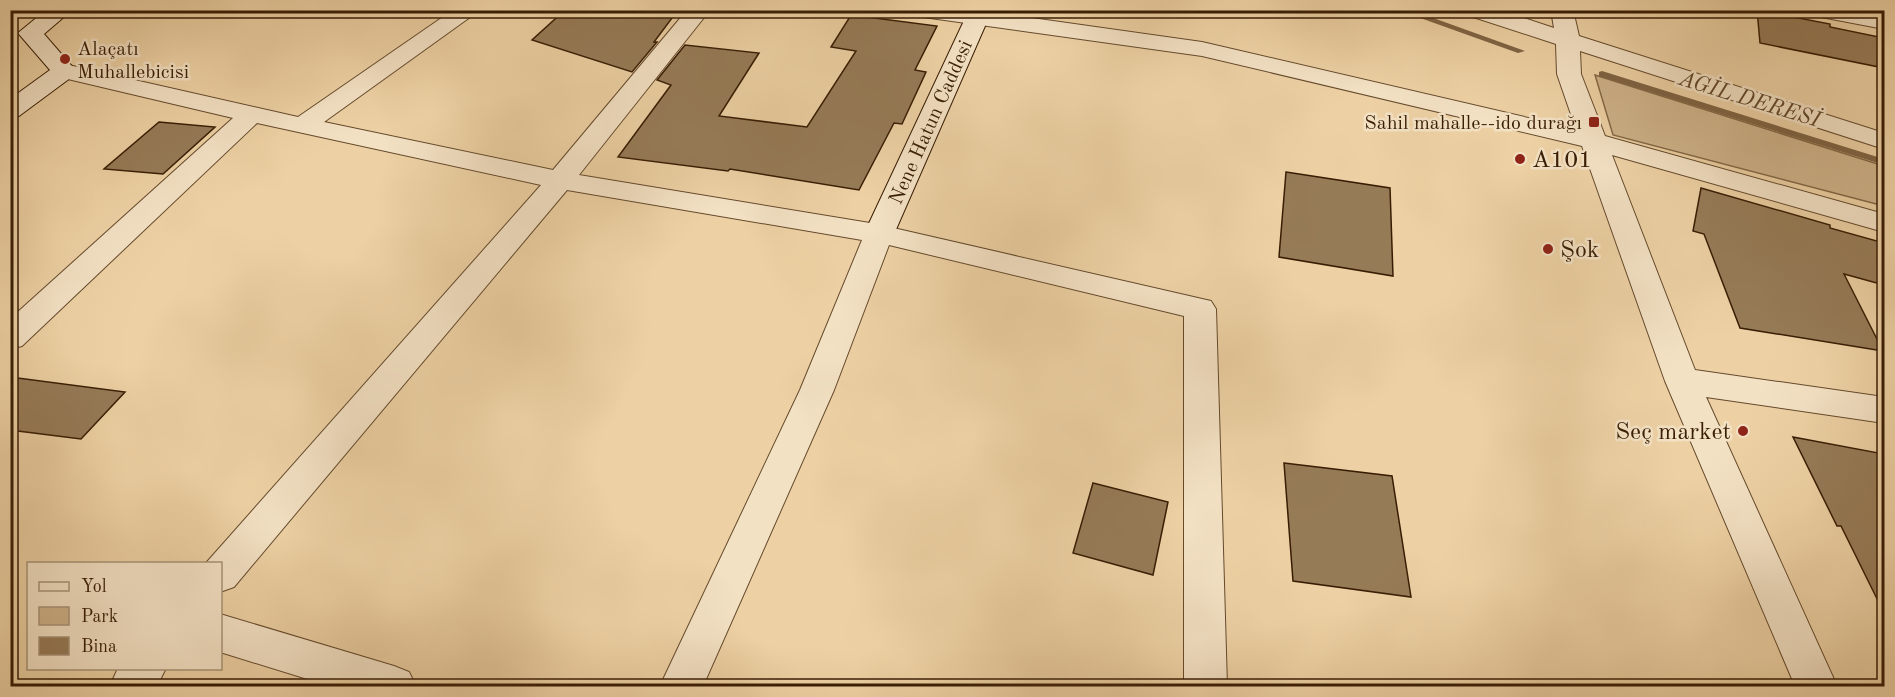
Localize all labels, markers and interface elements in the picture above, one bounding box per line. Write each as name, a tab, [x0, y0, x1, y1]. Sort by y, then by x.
street label: Nene Hatun Caddesi	[887, 38, 977, 208]
place label: Alaçatı Muhallebicisi	[77, 40, 189, 83]
marker: Alaçatı Muhallebicisi	[58, 52, 72, 66]
water label: AGİL DERESİ	[1675, 65, 1826, 133]
place label: Sahil mahalle--ido durağı	[1364, 114, 1582, 134]
marker: Sahil mahalle--ido durağı	[1587, 115, 1601, 129]
place label: A101	[1532, 149, 1592, 173]
marker: A101	[1513, 152, 1527, 166]
place label: Şok	[1560, 239, 1599, 263]
marker: Şok	[1541, 242, 1555, 256]
place label: Seç market	[1615, 421, 1731, 445]
marker: Seç market	[1736, 424, 1750, 438]
legend	[27, 562, 222, 670]
text: Yol	[81, 578, 107, 596]
text: Park	[81, 608, 118, 626]
text: Bina	[81, 638, 117, 656]

